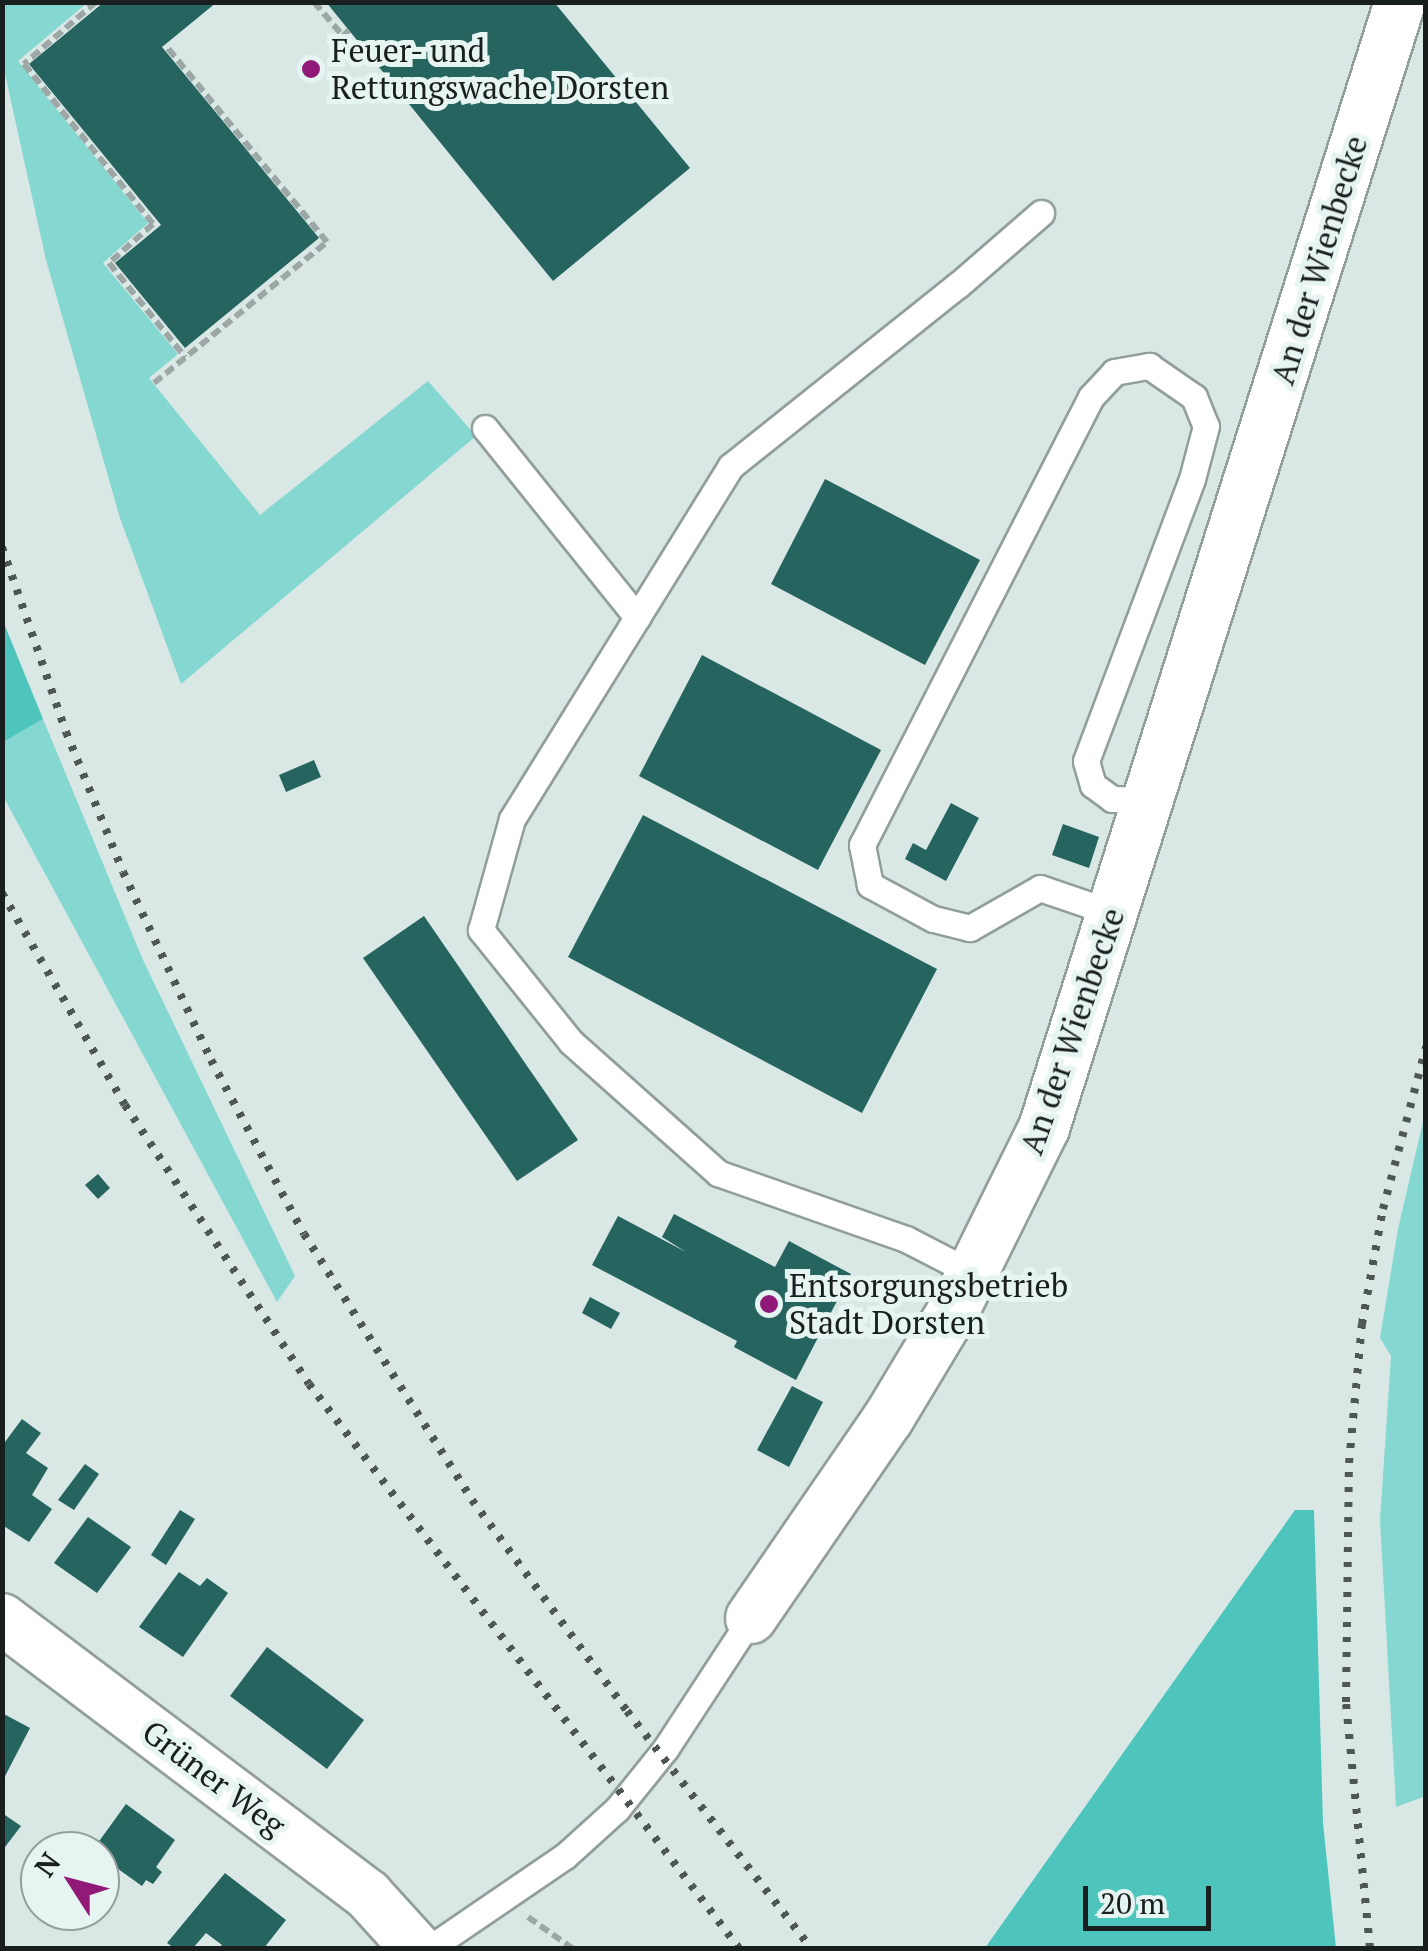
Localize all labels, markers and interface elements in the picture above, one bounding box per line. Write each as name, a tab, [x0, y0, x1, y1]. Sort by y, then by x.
place label: Feuer- und Rettungswache Dorsten	[331, 32, 669, 107]
marker: Feuer- und Rettungswache Dorsten	[300, 58, 322, 80]
street label: An der Wienbecke	[1263, 131, 1375, 389]
street label: An der Wienbecke	[1012, 903, 1132, 1159]
place label: Entsorgungsbetrieb Stadt Dorsten	[789, 1267, 1068, 1342]
marker: Entsorgungsbetrieb Stadt Dorsten	[758, 1293, 780, 1315]
street label: Grüner Weg	[135, 1712, 293, 1844]
north arrow	[20, 1831, 120, 1931]
text: N	[26, 1845, 68, 1884]
scale bar	[1088, 1866, 1216, 1928]
text: 20 m	[1100, 1883, 1165, 1923]

